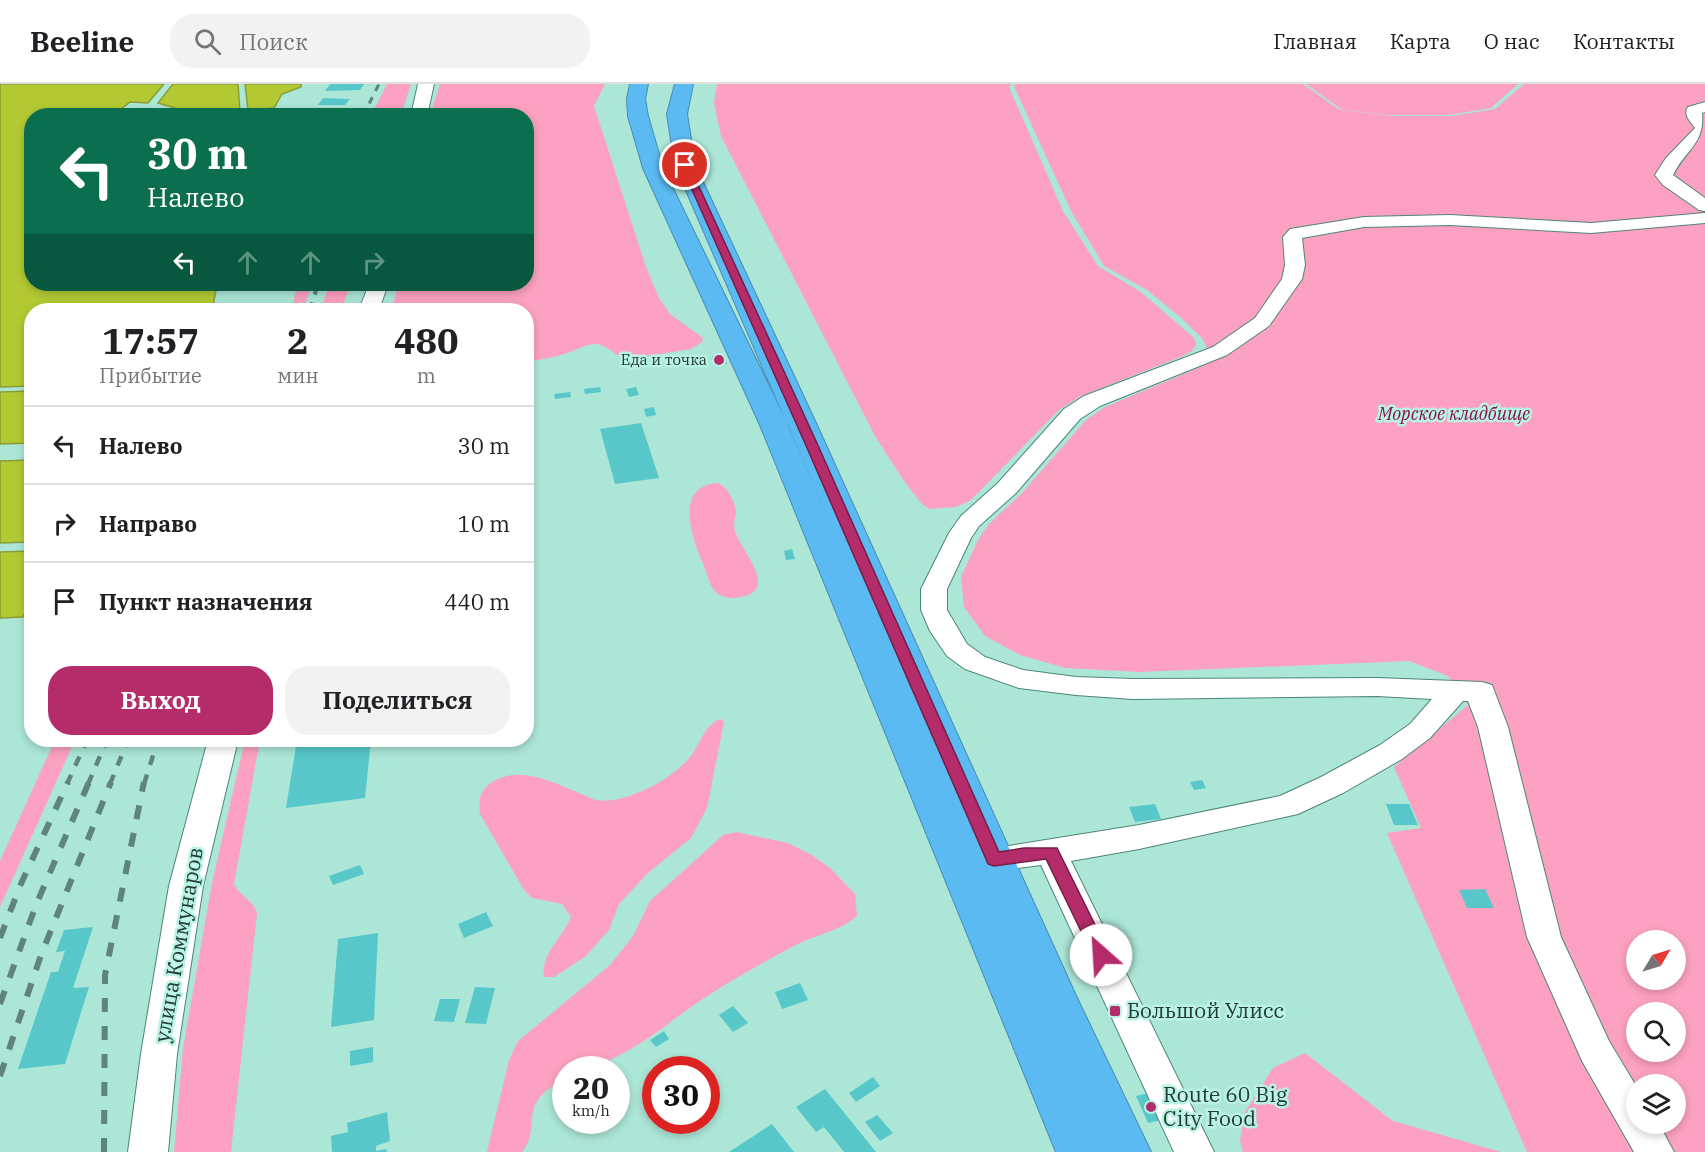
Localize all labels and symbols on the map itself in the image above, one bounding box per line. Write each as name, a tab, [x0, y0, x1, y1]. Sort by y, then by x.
pin	[659, 139, 710, 190]
place label: Еда и точка	[621, 350, 707, 369]
marker: Еда и точка	[712, 353, 726, 367]
park label: Морское кладбище	[1377, 402, 1530, 425]
street label: улица Коммунаров	[147, 845, 209, 1045]
position arrow	[1069, 923, 1133, 987]
north arrow	[1626, 930, 1686, 990]
place label: Большой Улисс	[1127, 996, 1284, 1024]
marker: Большой Улисс	[1108, 1004, 1122, 1018]
speed limit sign: 30	[642, 1056, 720, 1134]
place label: Route 60 Big City Food	[1163, 1080, 1288, 1132]
marker: Route 60 Big City Food	[1144, 1100, 1158, 1114]

